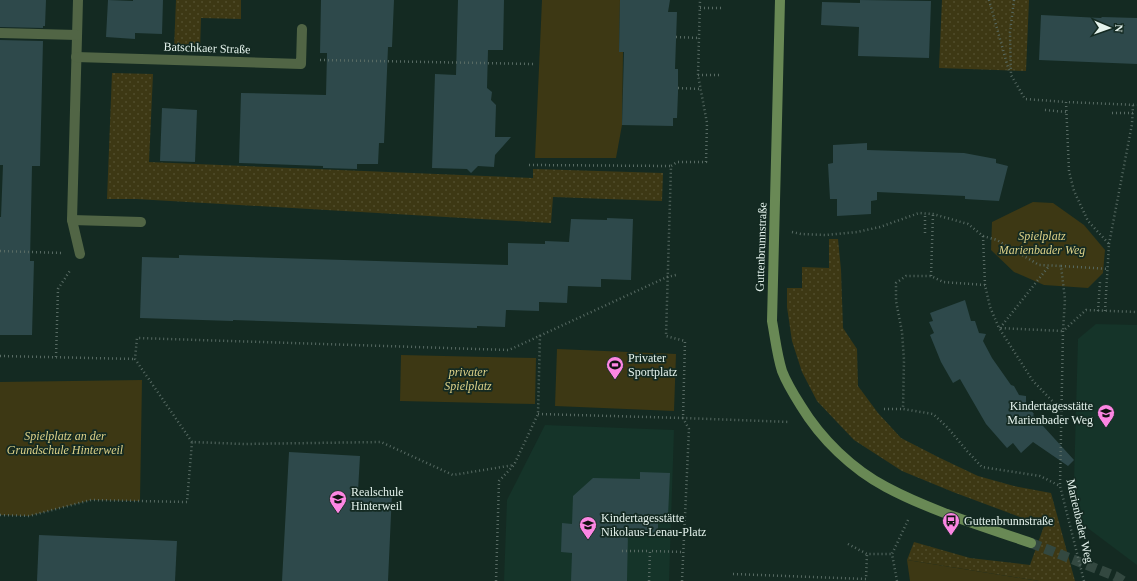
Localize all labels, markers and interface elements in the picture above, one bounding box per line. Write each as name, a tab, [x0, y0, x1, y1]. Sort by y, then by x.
north arrow	[1089, 8, 1129, 48]
text: N	[1113, 24, 1125, 33]
street label: Batschkaer Straße	[163, 39, 251, 57]
street label: Guttenbrunnstraße	[752, 202, 770, 292]
park label: Spielplatz Marienbader Weg	[998, 229, 1085, 257]
place label: Privater Sportplatz	[628, 351, 677, 379]
sports icon: Privater Sportplatz	[605, 355, 625, 380]
park label: privater Spielplatz	[444, 365, 492, 393]
place label: Kindertagesstätte Marienbader Weg	[1007, 399, 1093, 427]
school or university icon: Kindertagesstätte Marienbader Weg	[1096, 403, 1116, 428]
park label: Spielplatz an der Grundschule Hinterweil	[7, 429, 124, 457]
street label: Marienbader Weg	[1064, 478, 1096, 564]
place label: Realschule Hinterweil	[351, 485, 404, 513]
school or university icon: Realschule Hinterweil	[328, 489, 348, 514]
place label: Kindertagesstätte Nikolaus-Lenau-Platz	[601, 511, 706, 539]
bus stop icon: Guttenbrunnstraße	[941, 511, 961, 536]
place label: Guttenbrunnstraße	[964, 514, 1053, 528]
school or university icon: Kindertagesstätte Nikolaus-Lenau-Platz	[578, 515, 598, 540]

